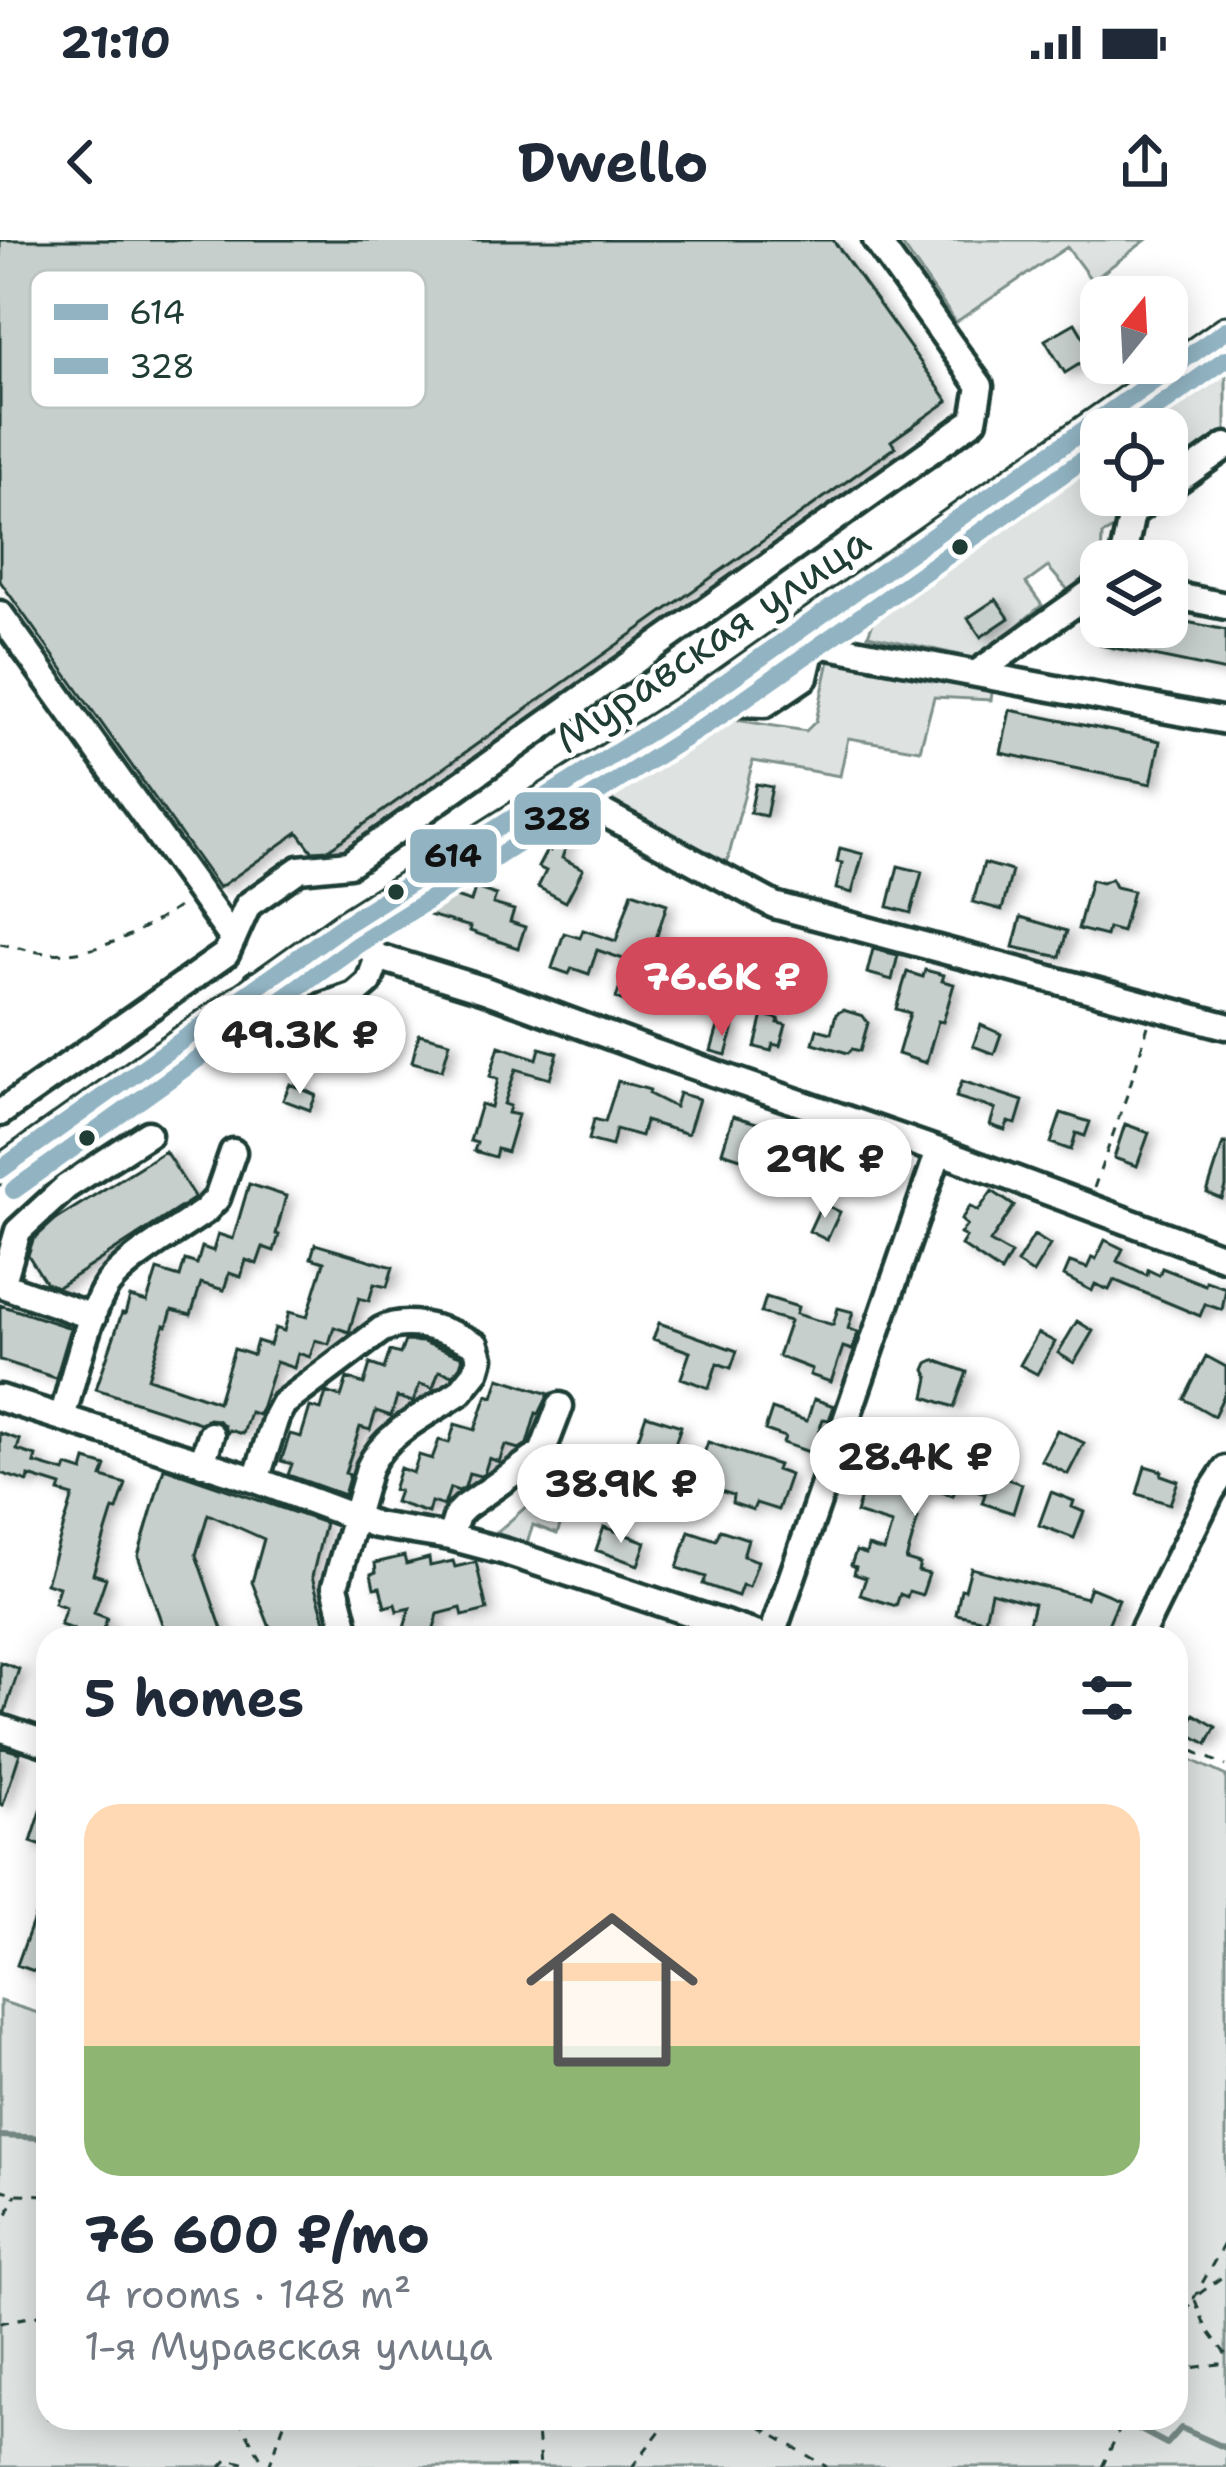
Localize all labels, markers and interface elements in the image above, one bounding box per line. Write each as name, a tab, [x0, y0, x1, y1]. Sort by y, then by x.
text: 21:10	[60, 12, 171, 72]
text: Dwello	[518, 126, 708, 198]
icon: back	[48, 129, 114, 195]
icon: share	[1112, 129, 1178, 195]
legend	[30, 270, 426, 408]
north arrow	[1080, 276, 1188, 384]
map controls	[1080, 276, 1188, 648]
text: 614	[129, 290, 185, 335]
text: 328	[129, 344, 195, 389]
button: locate	[1080, 408, 1188, 516]
street label: Муравская улица	[543, 513, 881, 765]
unlabelled marker	[949, 536, 971, 558]
button: layers	[1080, 540, 1188, 648]
line badge: 328	[512, 790, 603, 847]
text: 328	[523, 796, 591, 841]
line badge: 614	[408, 827, 499, 885]
text: 614	[424, 833, 482, 878]
unlabelled marker	[385, 881, 407, 903]
pin: 76.6K ₽	[611, 937, 833, 1039]
text: 76.6K ₽	[643, 950, 801, 1002]
pin: 49.3K ₽	[189, 995, 411, 1097]
text: 49.3K ₽	[221, 1008, 379, 1060]
pin: 29K ₽	[741, 1119, 909, 1221]
unlabelled marker	[76, 1127, 98, 1149]
text: 29K ₽	[765, 1132, 885, 1184]
pin: 28.4K ₽	[804, 1417, 1026, 1519]
text: 28.4K ₽	[837, 1430, 993, 1482]
pin: 38.9K ₽	[510, 1444, 732, 1546]
text: 38.9K ₽	[544, 1457, 698, 1509]
text: 5 homes	[84, 1664, 304, 1732]
icon: filters	[1074, 1665, 1140, 1731]
icon: home	[504, 1882, 720, 2098]
text: 76 600 ₽/mo	[84, 2200, 430, 2268]
text: 4 rooms · 148 m²	[84, 2268, 412, 2320]
text: 1-я Муравская улица	[84, 2320, 493, 2372]

